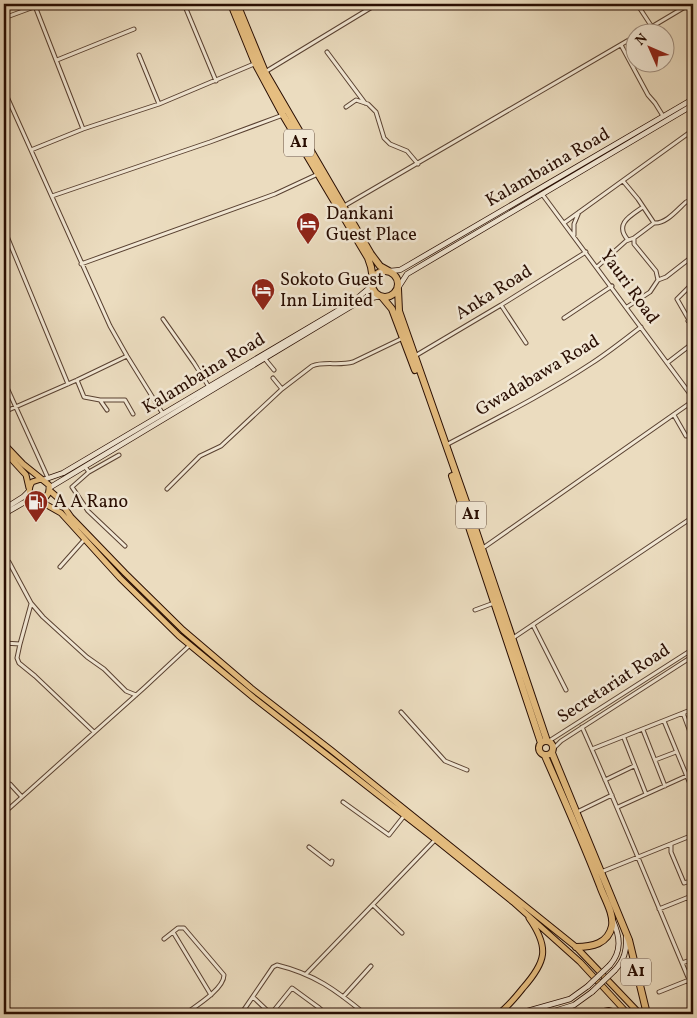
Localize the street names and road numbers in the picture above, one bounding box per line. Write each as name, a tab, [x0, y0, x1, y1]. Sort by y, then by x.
street label: Kalambaina Road	[481, 122, 615, 214]
road number: A1	[284, 130, 314, 156]
street label: Yauri Road	[593, 245, 665, 329]
street label: Anka Road	[451, 259, 537, 327]
street label: Kalambaina Road	[138, 327, 270, 421]
street label: Gwadabawa Road	[471, 329, 605, 423]
road number: A1	[456, 502, 486, 528]
street label: Secretariat Road	[553, 638, 675, 730]
road number: A1	[621, 959, 651, 986]

